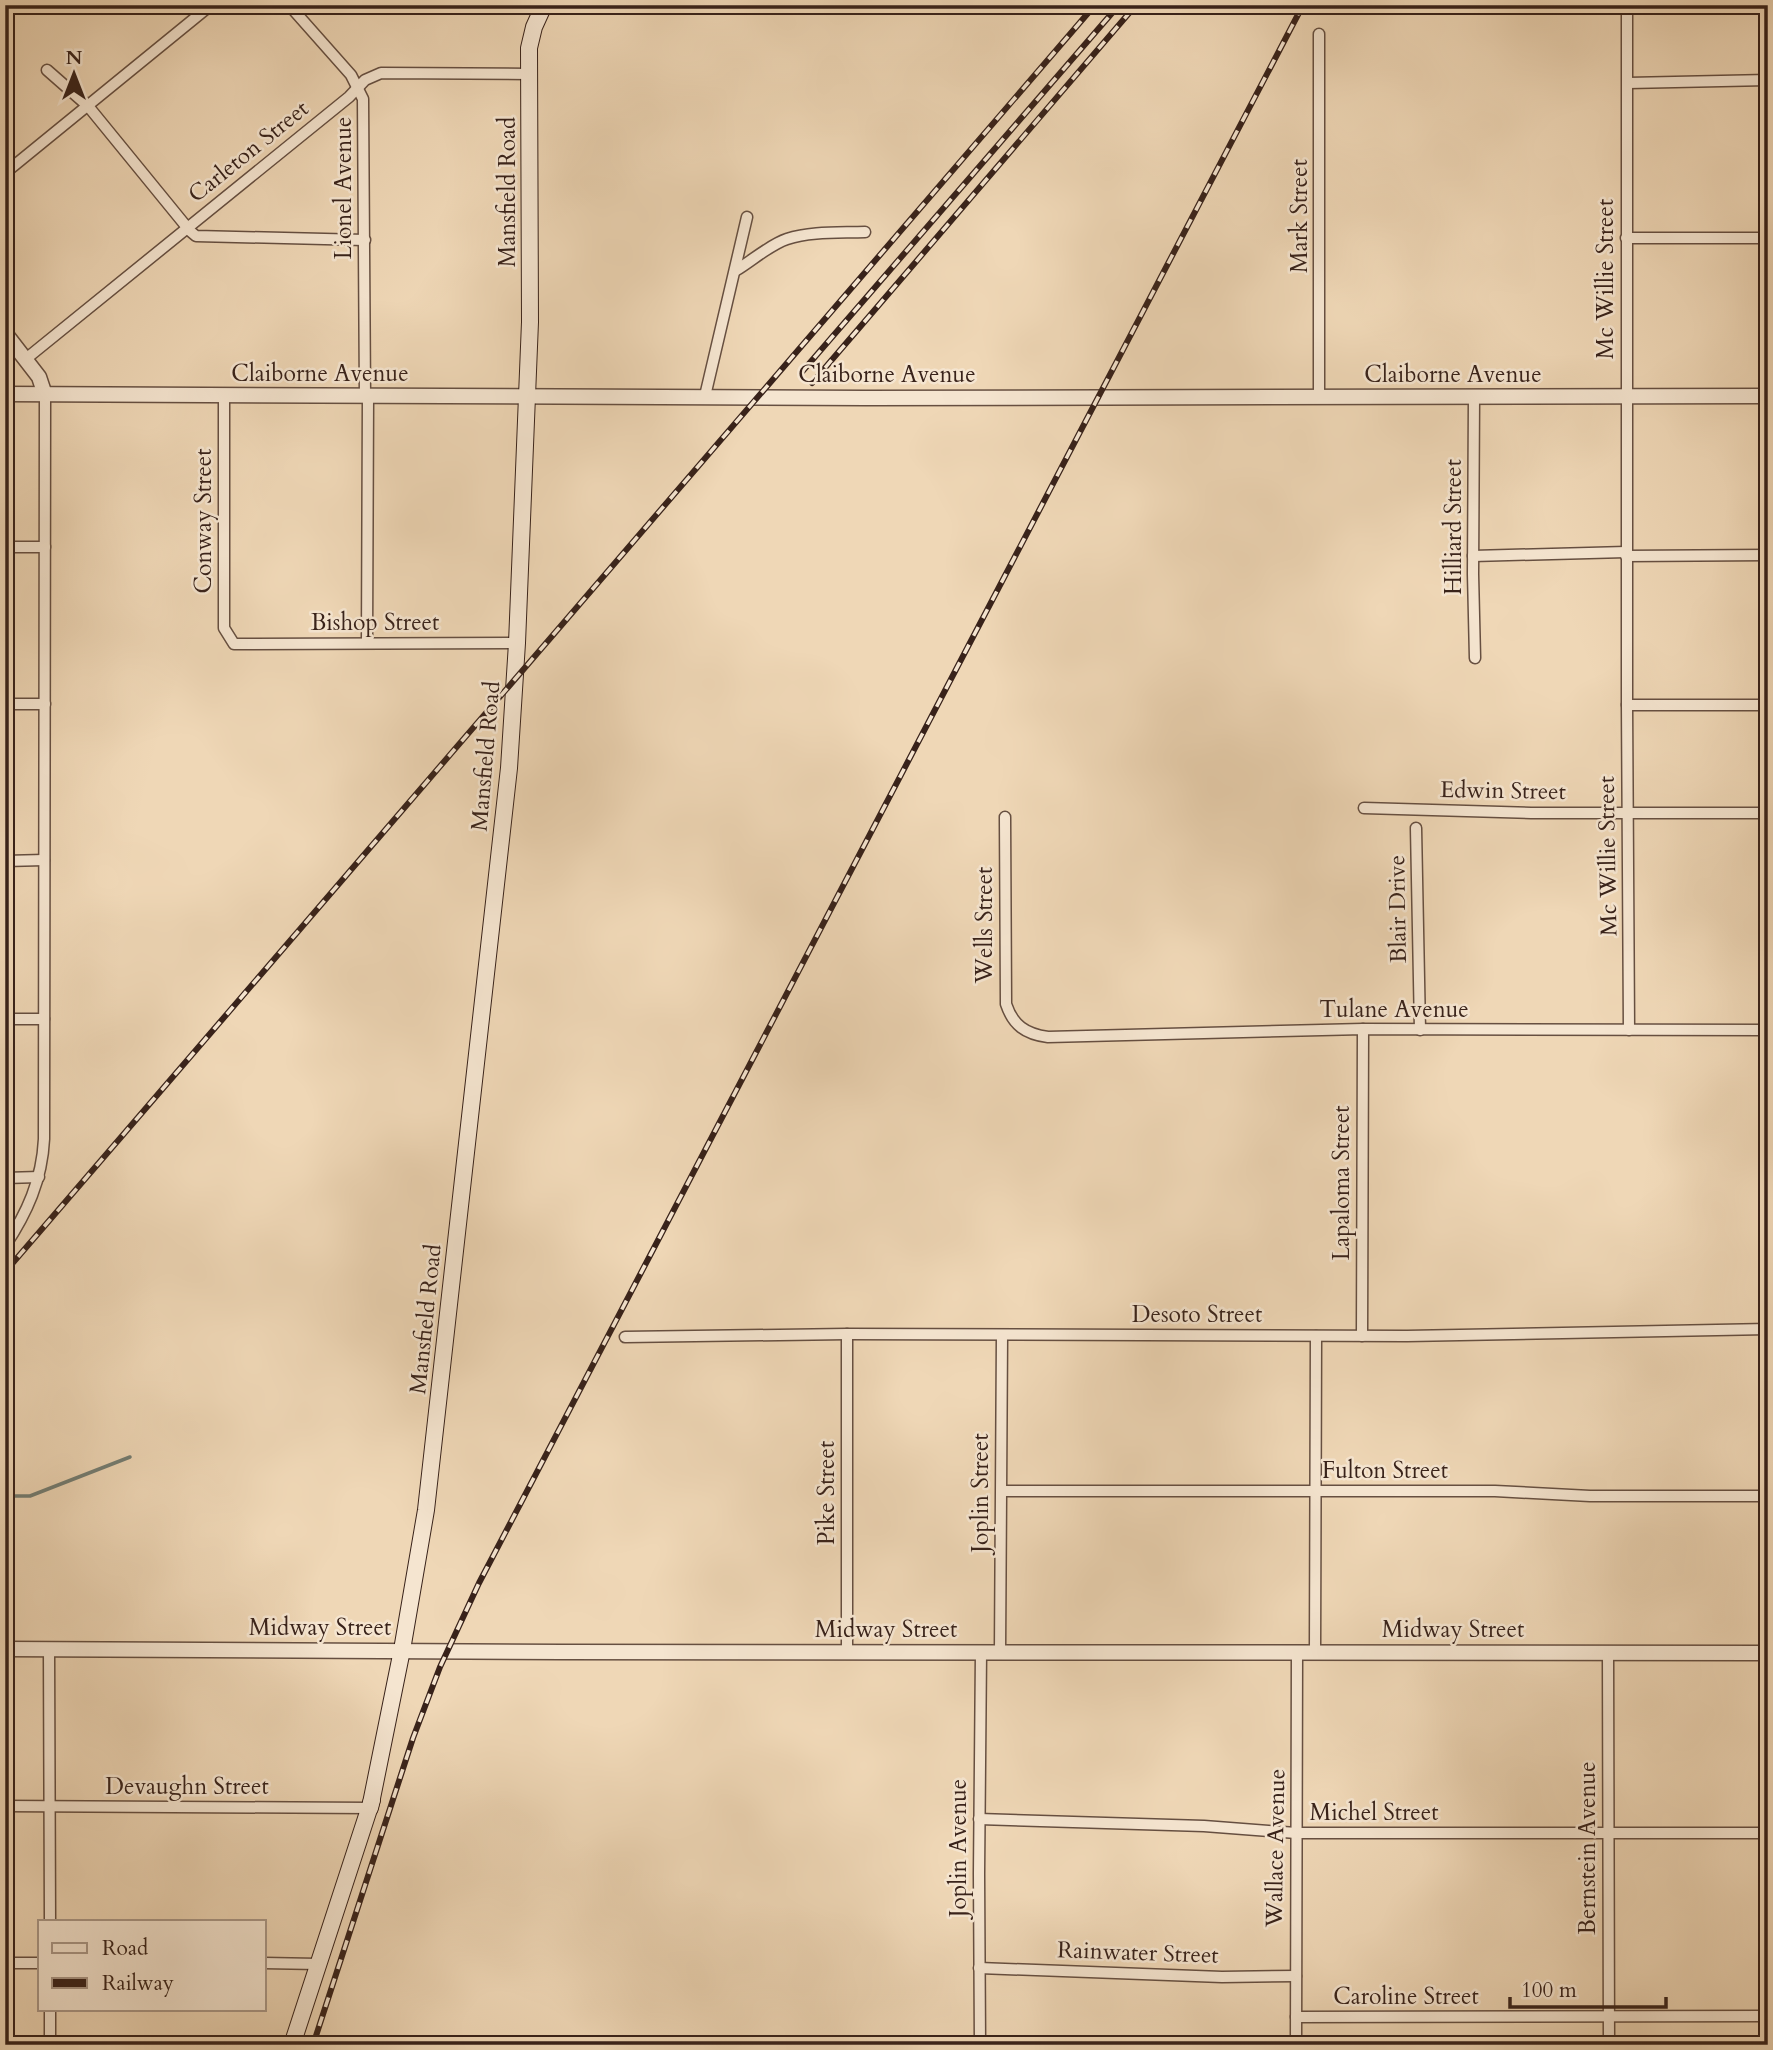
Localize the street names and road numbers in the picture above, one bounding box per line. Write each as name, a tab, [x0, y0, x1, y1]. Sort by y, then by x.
street label: Carleton Street	[182, 93, 315, 210]
street label: Mansfield Road	[492, 116, 523, 267]
street label: Lionel Avenue	[328, 117, 359, 259]
street label: Mark Street	[1284, 159, 1315, 273]
street label: Mc Willie Street	[1590, 199, 1621, 359]
street label: Claiborne Avenue	[231, 358, 409, 389]
street label: Claiborne Avenue	[798, 359, 976, 390]
street label: Claiborne Avenue	[1364, 359, 1542, 390]
street label: Conway Street	[188, 448, 219, 594]
street label: Hilliard Street	[1438, 459, 1469, 595]
street label: Bishop Street	[311, 607, 439, 638]
street label: Mansfield Road	[463, 679, 508, 832]
street label: Edwin Street	[1440, 774, 1566, 807]
street label: Mc Willie Street	[1591, 776, 1624, 936]
street label: Blair Drive	[1381, 855, 1414, 963]
street label: Wells Street	[969, 867, 1000, 984]
street label: Tulane Avenue	[1319, 994, 1469, 1025]
street label: Lapaloma Street	[1326, 1105, 1357, 1261]
street label: Mansfield Road	[402, 1242, 449, 1396]
street label: Desoto Street	[1132, 1299, 1262, 1330]
street label: Joplin Street	[965, 1433, 996, 1556]
street label: Pike Street	[811, 1441, 842, 1545]
street label: Fulton Street	[1322, 1455, 1448, 1486]
street label: Midway Street	[249, 1612, 391, 1643]
street label: Midway Street	[815, 1614, 957, 1645]
street label: Midway Street	[1382, 1614, 1524, 1645]
street label: Bernstein Avenue	[1572, 1761, 1603, 1935]
street label: Wallace Avenue	[1259, 1768, 1292, 1929]
street label: Devaughn Street	[105, 1771, 269, 1802]
street label: Joplin Avenue	[943, 1779, 974, 1920]
street label: Michel Street	[1309, 1797, 1439, 1828]
street label: Rainwater Street	[1057, 1934, 1219, 1971]
street label: Caroline Street	[1333, 1981, 1479, 2012]

